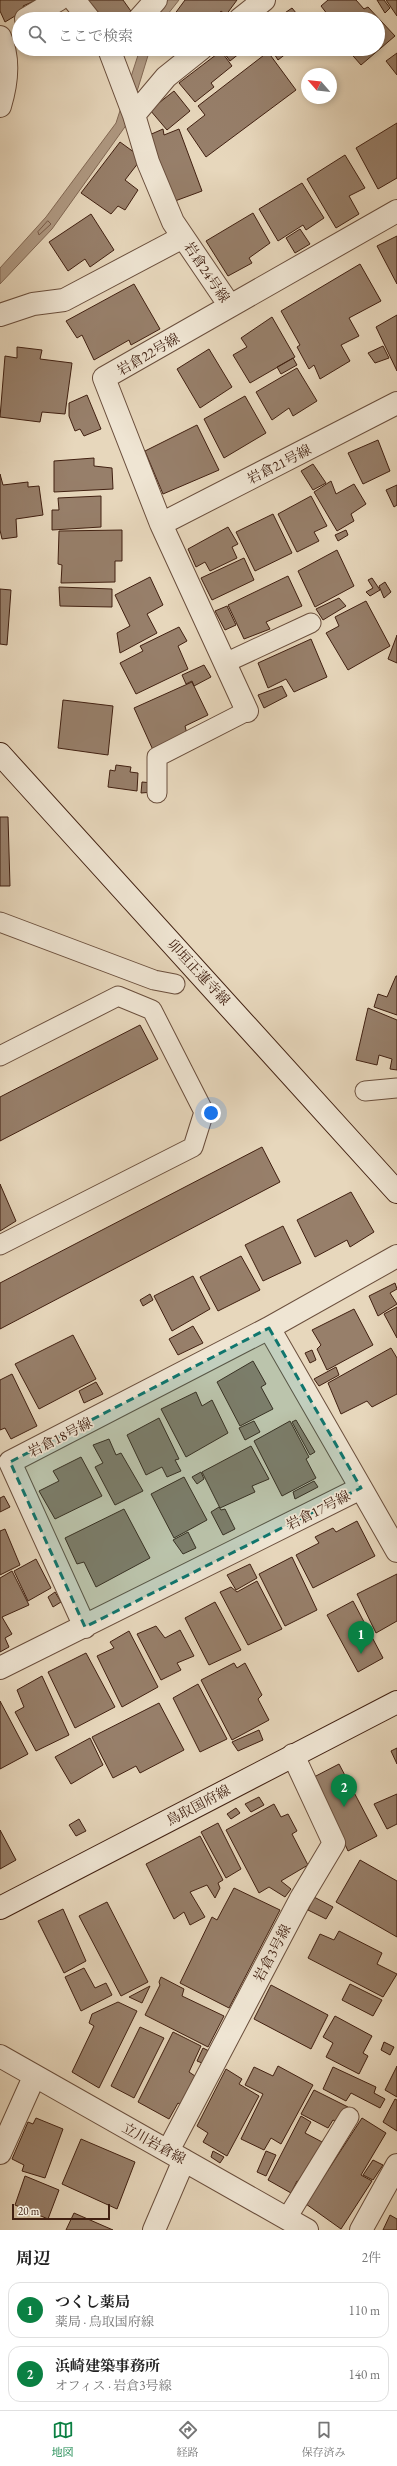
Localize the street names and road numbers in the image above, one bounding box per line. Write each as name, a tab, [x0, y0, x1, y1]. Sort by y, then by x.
street label: 岩倉24号線	[180, 238, 234, 306]
street label: 岩倉22号線	[113, 329, 183, 379]
street label: 岩倉21号線	[244, 440, 314, 488]
street label: 卯垣正蓮寺線	[164, 935, 234, 1009]
street label: 岩倉18号線	[25, 1413, 95, 1461]
street label: 岩倉17号線	[283, 1486, 353, 1534]
street label: 鳥取国府線	[163, 1781, 233, 1829]
street label: 岩倉3号線	[249, 1921, 295, 1985]
street label: 立川岩倉線	[119, 2118, 189, 2168]

